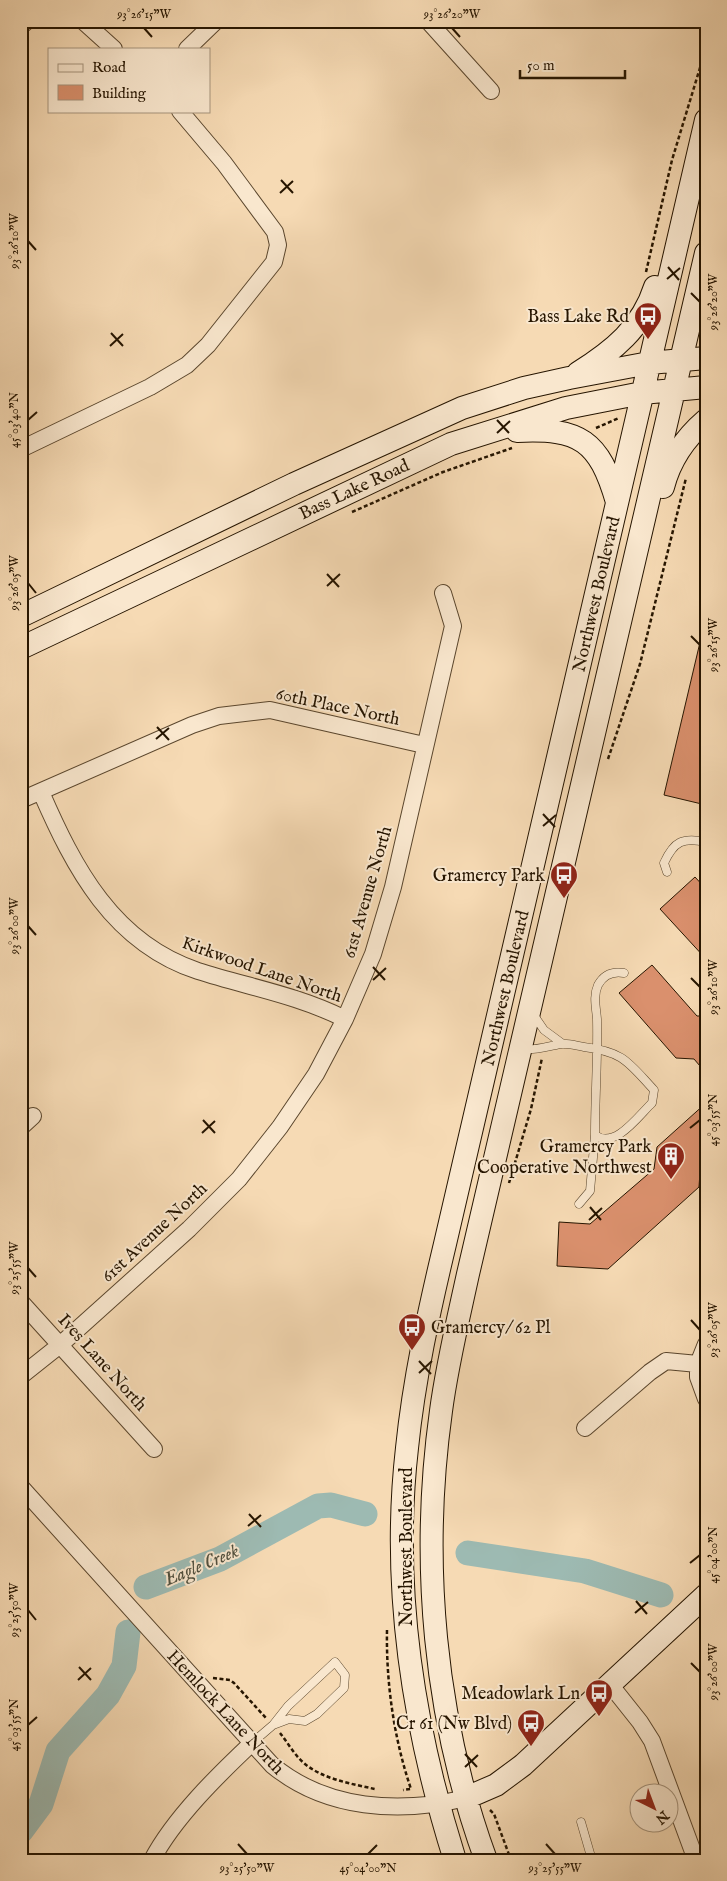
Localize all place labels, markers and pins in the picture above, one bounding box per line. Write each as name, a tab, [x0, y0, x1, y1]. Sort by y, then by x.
bus stop icon: Bass Lake Rd	[633, 301, 663, 340]
place label: Bass Lake Rd	[527, 306, 629, 329]
bus stop icon: Gramercy Park	[549, 860, 579, 899]
place label: Gramercy Park	[433, 865, 545, 888]
place label: Gramercy Park Cooperative Northwest	[477, 1136, 652, 1180]
building icon: Gramercy Park Cooperative Northwest	[656, 1141, 686, 1180]
bus stop icon: Gramercy/ 62 Pl	[397, 1312, 427, 1351]
place label: Gramercy/ 62 Pl	[431, 1317, 550, 1340]
bus stop icon: Meadowlark Ln	[584, 1678, 614, 1717]
place label: Meadowlark Ln	[461, 1683, 580, 1706]
bus stop icon: Cr 61 (Nw Blvd)	[516, 1708, 546, 1747]
place label: Cr 61 (Nw Blvd)	[396, 1713, 512, 1736]

